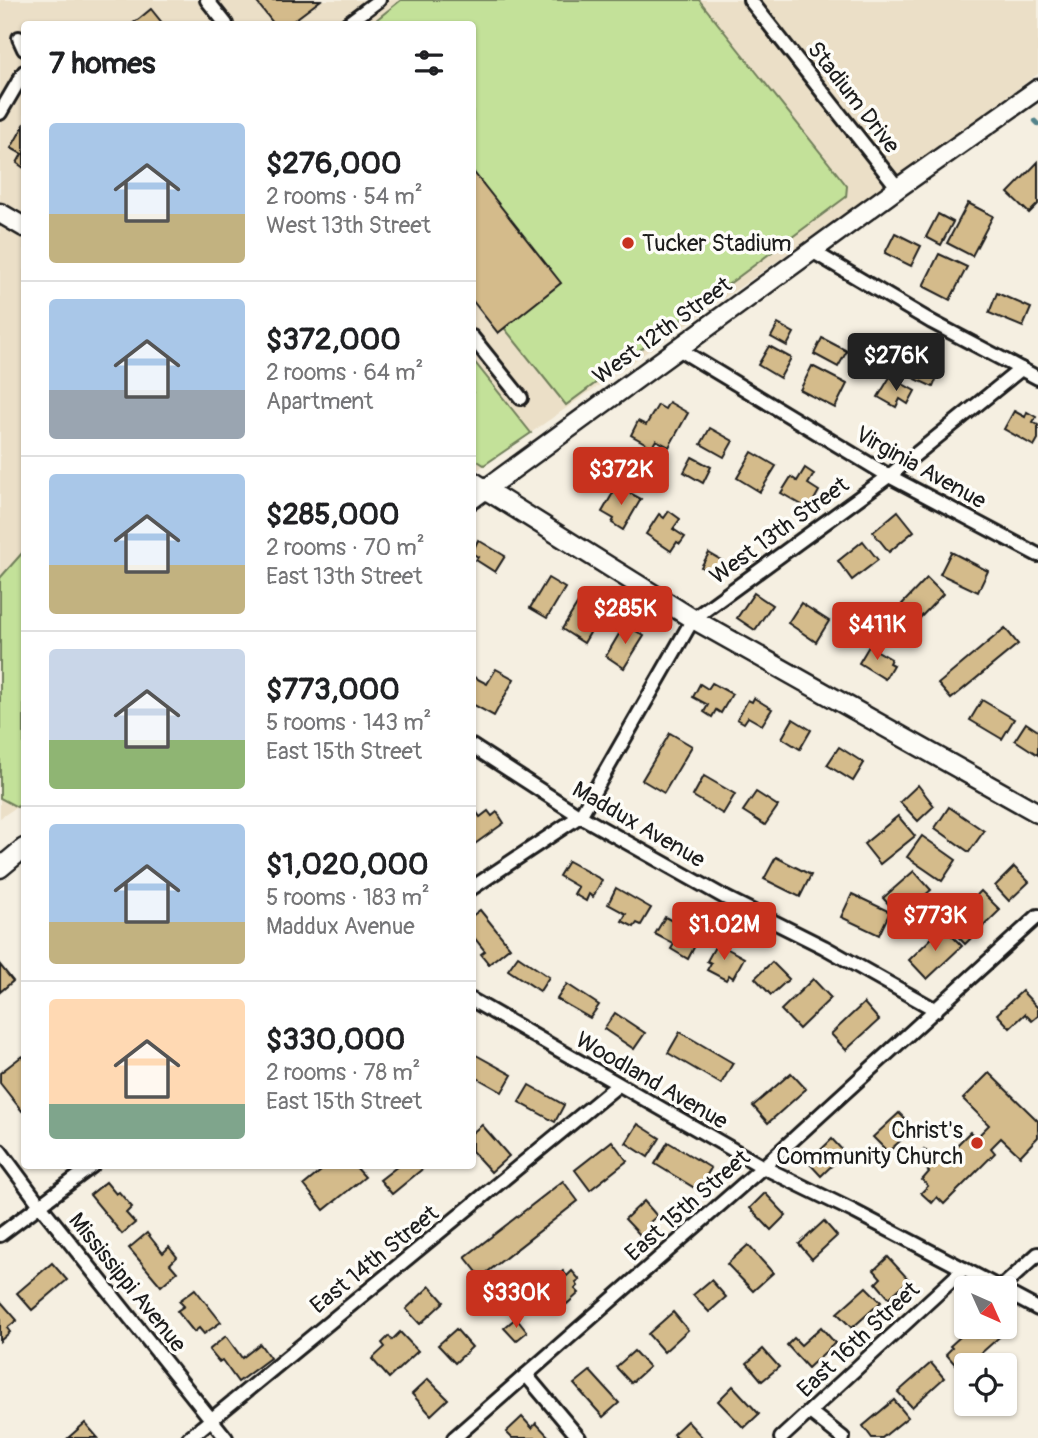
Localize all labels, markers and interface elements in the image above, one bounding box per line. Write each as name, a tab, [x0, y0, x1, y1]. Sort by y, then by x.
street label: Stadium Drive	[801, 36, 907, 160]
icon: filters	[410, 44, 448, 82]
text: 7 homes	[49, 45, 156, 82]
text: $276,000	[266, 145, 401, 182]
icon: home	[105, 151, 189, 235]
text: 2 rooms · 54 m²	[266, 182, 423, 211]
text: West 13th Street	[266, 211, 431, 240]
place label: Tucker Stadium	[642, 229, 792, 258]
marker: Tucker Stadium	[620, 235, 636, 251]
street label: West 12th Street	[587, 270, 738, 391]
text: $372,000	[266, 321, 401, 358]
icon: home	[105, 327, 189, 411]
pin: $276K	[847, 334, 945, 393]
text: $276K	[864, 341, 928, 370]
text: 2 rooms · 64 m²	[266, 358, 423, 387]
text: Apartment	[266, 387, 373, 416]
street label: Virginia Avenue	[850, 420, 992, 516]
pin: $372K	[572, 448, 670, 507]
text: $372K	[589, 455, 653, 484]
street label: West 13th Street	[704, 470, 855, 591]
text: $285,000	[266, 496, 400, 533]
icon: home	[105, 502, 189, 586]
text: 2 rooms · 70 m²	[266, 533, 425, 562]
text: East 13th Street	[266, 562, 422, 591]
pin: $285K	[576, 586, 674, 646]
text: $285K	[593, 594, 657, 623]
pin: $411K	[828, 602, 926, 662]
text: $411K	[848, 610, 906, 639]
text: $773,000	[266, 671, 400, 708]
icon: home	[105, 677, 189, 761]
text: 5 rooms · 143 m²	[266, 708, 431, 737]
text: East 15th Street	[266, 737, 422, 766]
street label: Maddux Avenue	[567, 775, 711, 874]
text: $1,020,000	[266, 846, 428, 883]
icon: home	[105, 852, 189, 936]
text: 5 rooms · 183 m²	[266, 883, 430, 912]
pin: $773K	[886, 894, 984, 953]
text: $773K	[903, 901, 967, 930]
pin: $1.02M	[667, 902, 781, 962]
text: $1.02M	[688, 910, 760, 939]
text: Maddux Avenue	[266, 912, 415, 941]
text: $330,000	[266, 1021, 405, 1058]
street label: Woodland Avenue	[570, 1025, 734, 1136]
icon: home	[105, 1027, 189, 1111]
text: 2 rooms · 78 m²	[266, 1058, 420, 1087]
text: East 15th Street	[266, 1087, 422, 1116]
place label: Christ's Community Church	[776, 1116, 963, 1171]
marker: Christ's Community Church	[969, 1135, 985, 1151]
street label: East 15th Street	[619, 1143, 756, 1268]
street label: East 14th Street	[304, 1198, 445, 1320]
street label: Mississippi Avenue	[62, 1207, 193, 1359]
pin: $330K	[467, 1270, 565, 1330]
street label: East 16th Street	[791, 1275, 926, 1404]
north arrow	[954, 1276, 1017, 1339]
map controls	[954, 1276, 1017, 1416]
text: $330K	[482, 1278, 550, 1307]
button: locate	[954, 1353, 1017, 1416]

